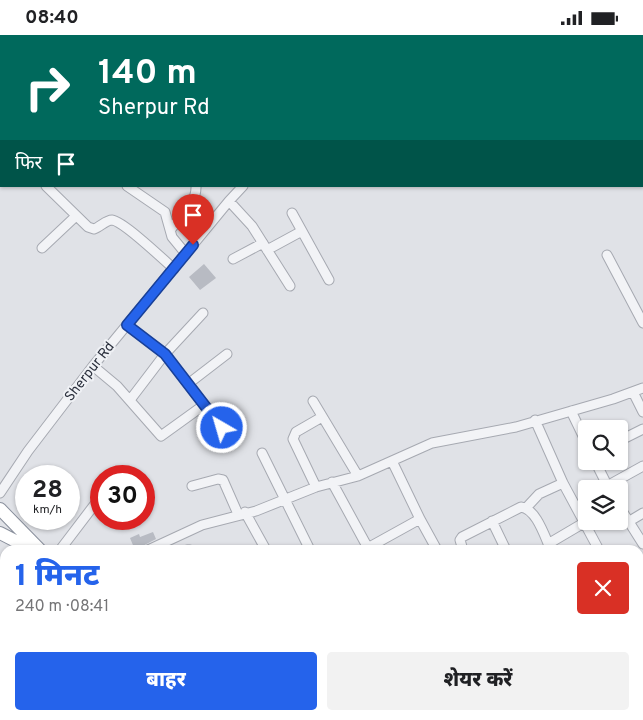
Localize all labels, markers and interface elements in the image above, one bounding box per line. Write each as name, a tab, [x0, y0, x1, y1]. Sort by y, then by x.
text: 08:40	[25, 6, 79, 30]
text: 140 m	[98, 52, 197, 96]
icon: right	[15, 55, 80, 120]
text: Sherpur Rd	[98, 95, 210, 122]
icon: arrive	[52, 150, 80, 178]
text: फिर	[15, 152, 42, 176]
pin	[172, 194, 214, 245]
icon: arrive	[179, 201, 207, 229]
street label: Sherpur Rd	[61, 339, 119, 405]
position arrow	[195, 401, 247, 453]
map controls	[578, 420, 628, 530]
button: search	[578, 420, 628, 470]
speed limit sign: 30	[90, 465, 155, 530]
text: 28	[32, 475, 63, 507]
button: layers	[578, 480, 628, 530]
text: km/h	[33, 502, 62, 518]
text: 1 मिनट	[15, 559, 100, 596]
button: close	[577, 562, 629, 614]
text: 240 m · 08:41	[15, 597, 109, 617]
button: बाहर	[15, 652, 317, 710]
button: शेयर करें	[327, 652, 629, 710]

